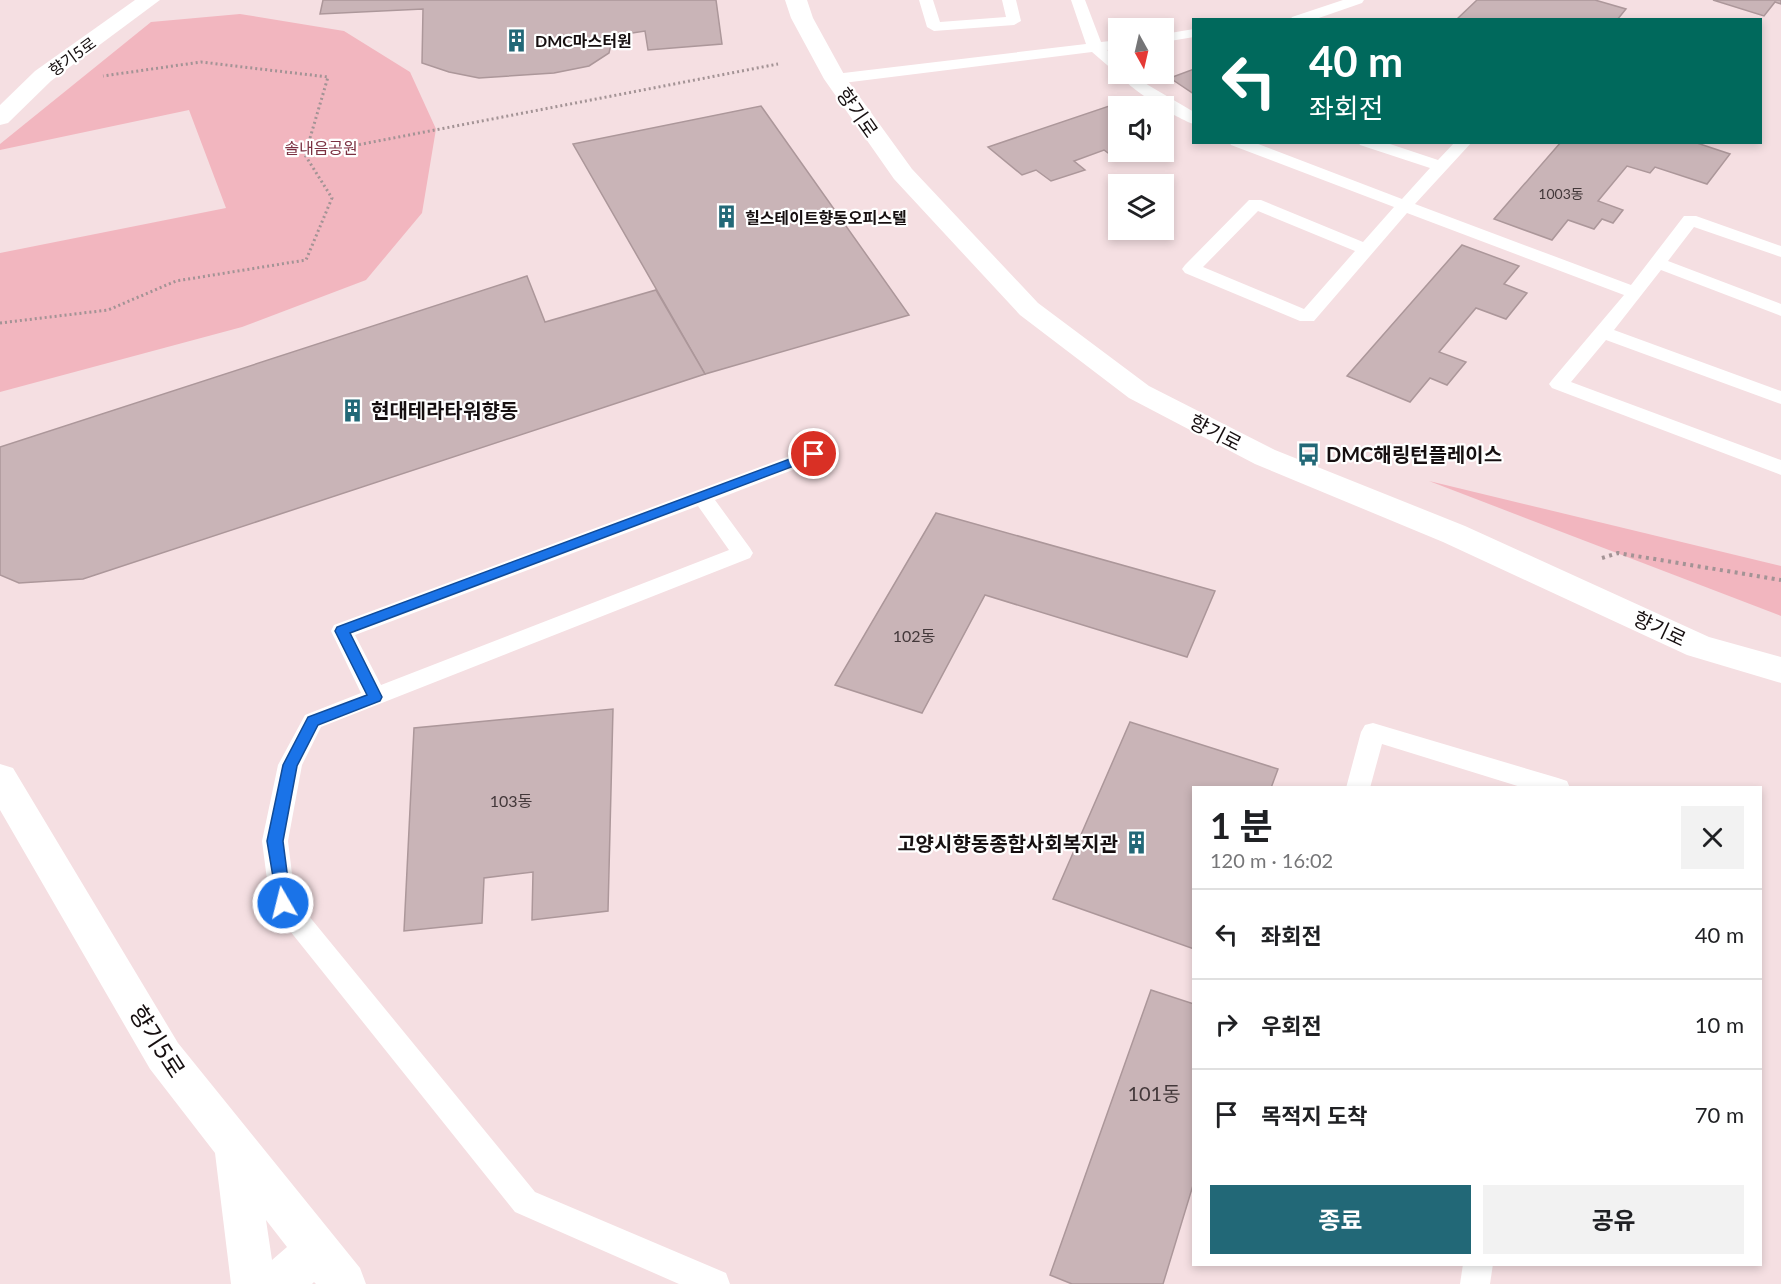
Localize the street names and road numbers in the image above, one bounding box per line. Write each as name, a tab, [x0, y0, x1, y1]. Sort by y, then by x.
street label: 향기5로	[45, 32, 99, 79]
street label: 향기로	[832, 83, 884, 141]
street label: 향기로	[1186, 409, 1246, 455]
street label: 향기로	[1630, 605, 1690, 651]
street label: 향기5로	[124, 999, 192, 1083]

